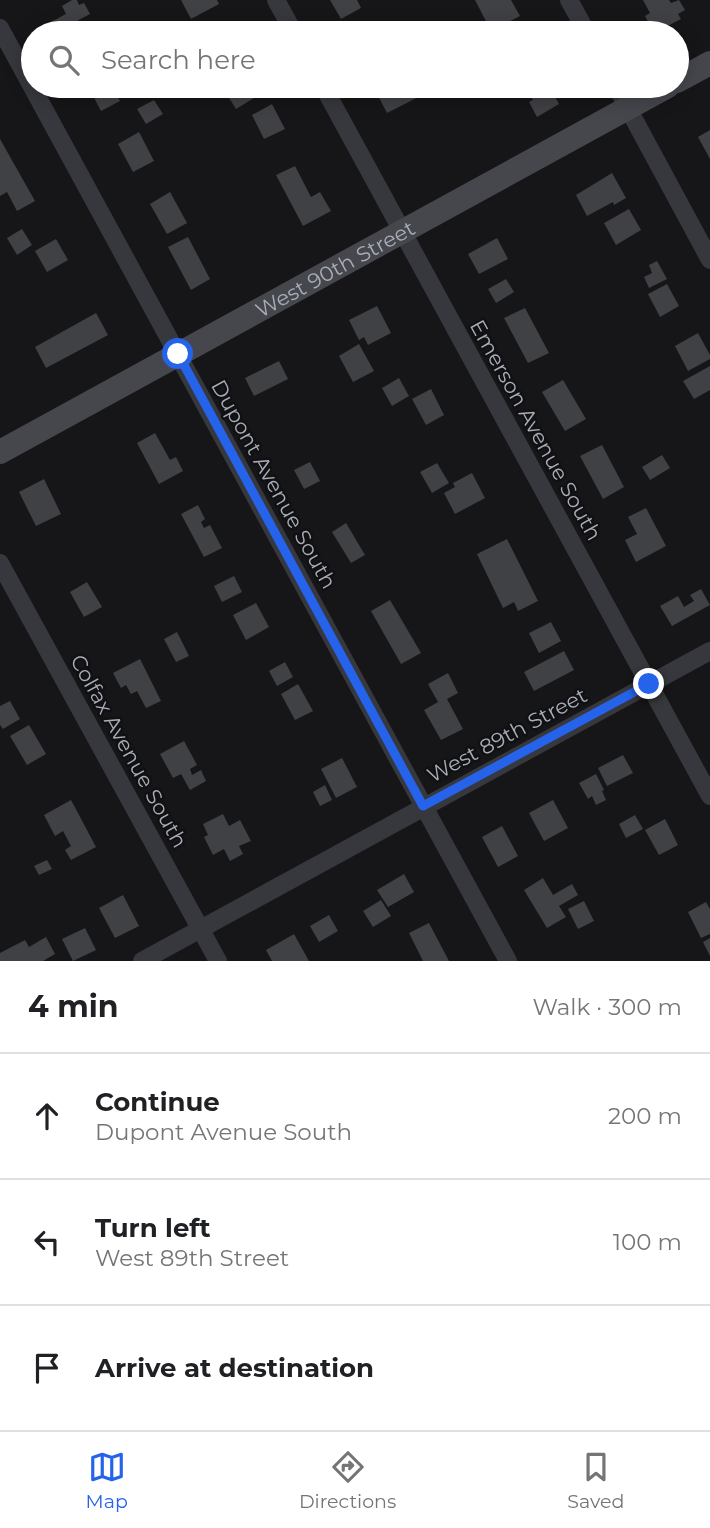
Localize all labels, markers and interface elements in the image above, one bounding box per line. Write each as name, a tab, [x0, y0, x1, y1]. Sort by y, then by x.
search box	[21, 21, 689, 98]
icon: search	[45, 41, 83, 79]
text: Search here	[101, 44, 256, 76]
street label: West 90th Street	[251, 215, 419, 322]
street label: Emerson Avenue South	[465, 315, 607, 545]
route start	[162, 338, 193, 369]
street label: Dupont Avenue South	[206, 375, 342, 593]
street label: Colfax Avenue South	[65, 650, 193, 852]
route end	[633, 668, 664, 699]
street label: West 89th Street	[423, 682, 591, 788]
text: 4 min	[28, 988, 118, 1025]
text: Walk · 300 m	[532, 993, 682, 1021]
text: Continue	[95, 1086, 220, 1118]
icon: ahead	[28, 1097, 66, 1135]
text: 200 m	[608, 1102, 682, 1130]
text: Dupont Avenue South	[95, 1118, 352, 1146]
text: Turn left	[95, 1212, 211, 1244]
icon: left	[28, 1223, 66, 1261]
text: 100 m	[613, 1228, 682, 1256]
text: West 89th Street	[95, 1244, 289, 1272]
icon: arrive	[28, 1349, 66, 1387]
text: Arrive at destination	[95, 1352, 374, 1384]
tab: Map	[86, 1448, 128, 1513]
tab: Directions	[299, 1448, 396, 1513]
tab: Saved	[567, 1448, 624, 1513]

